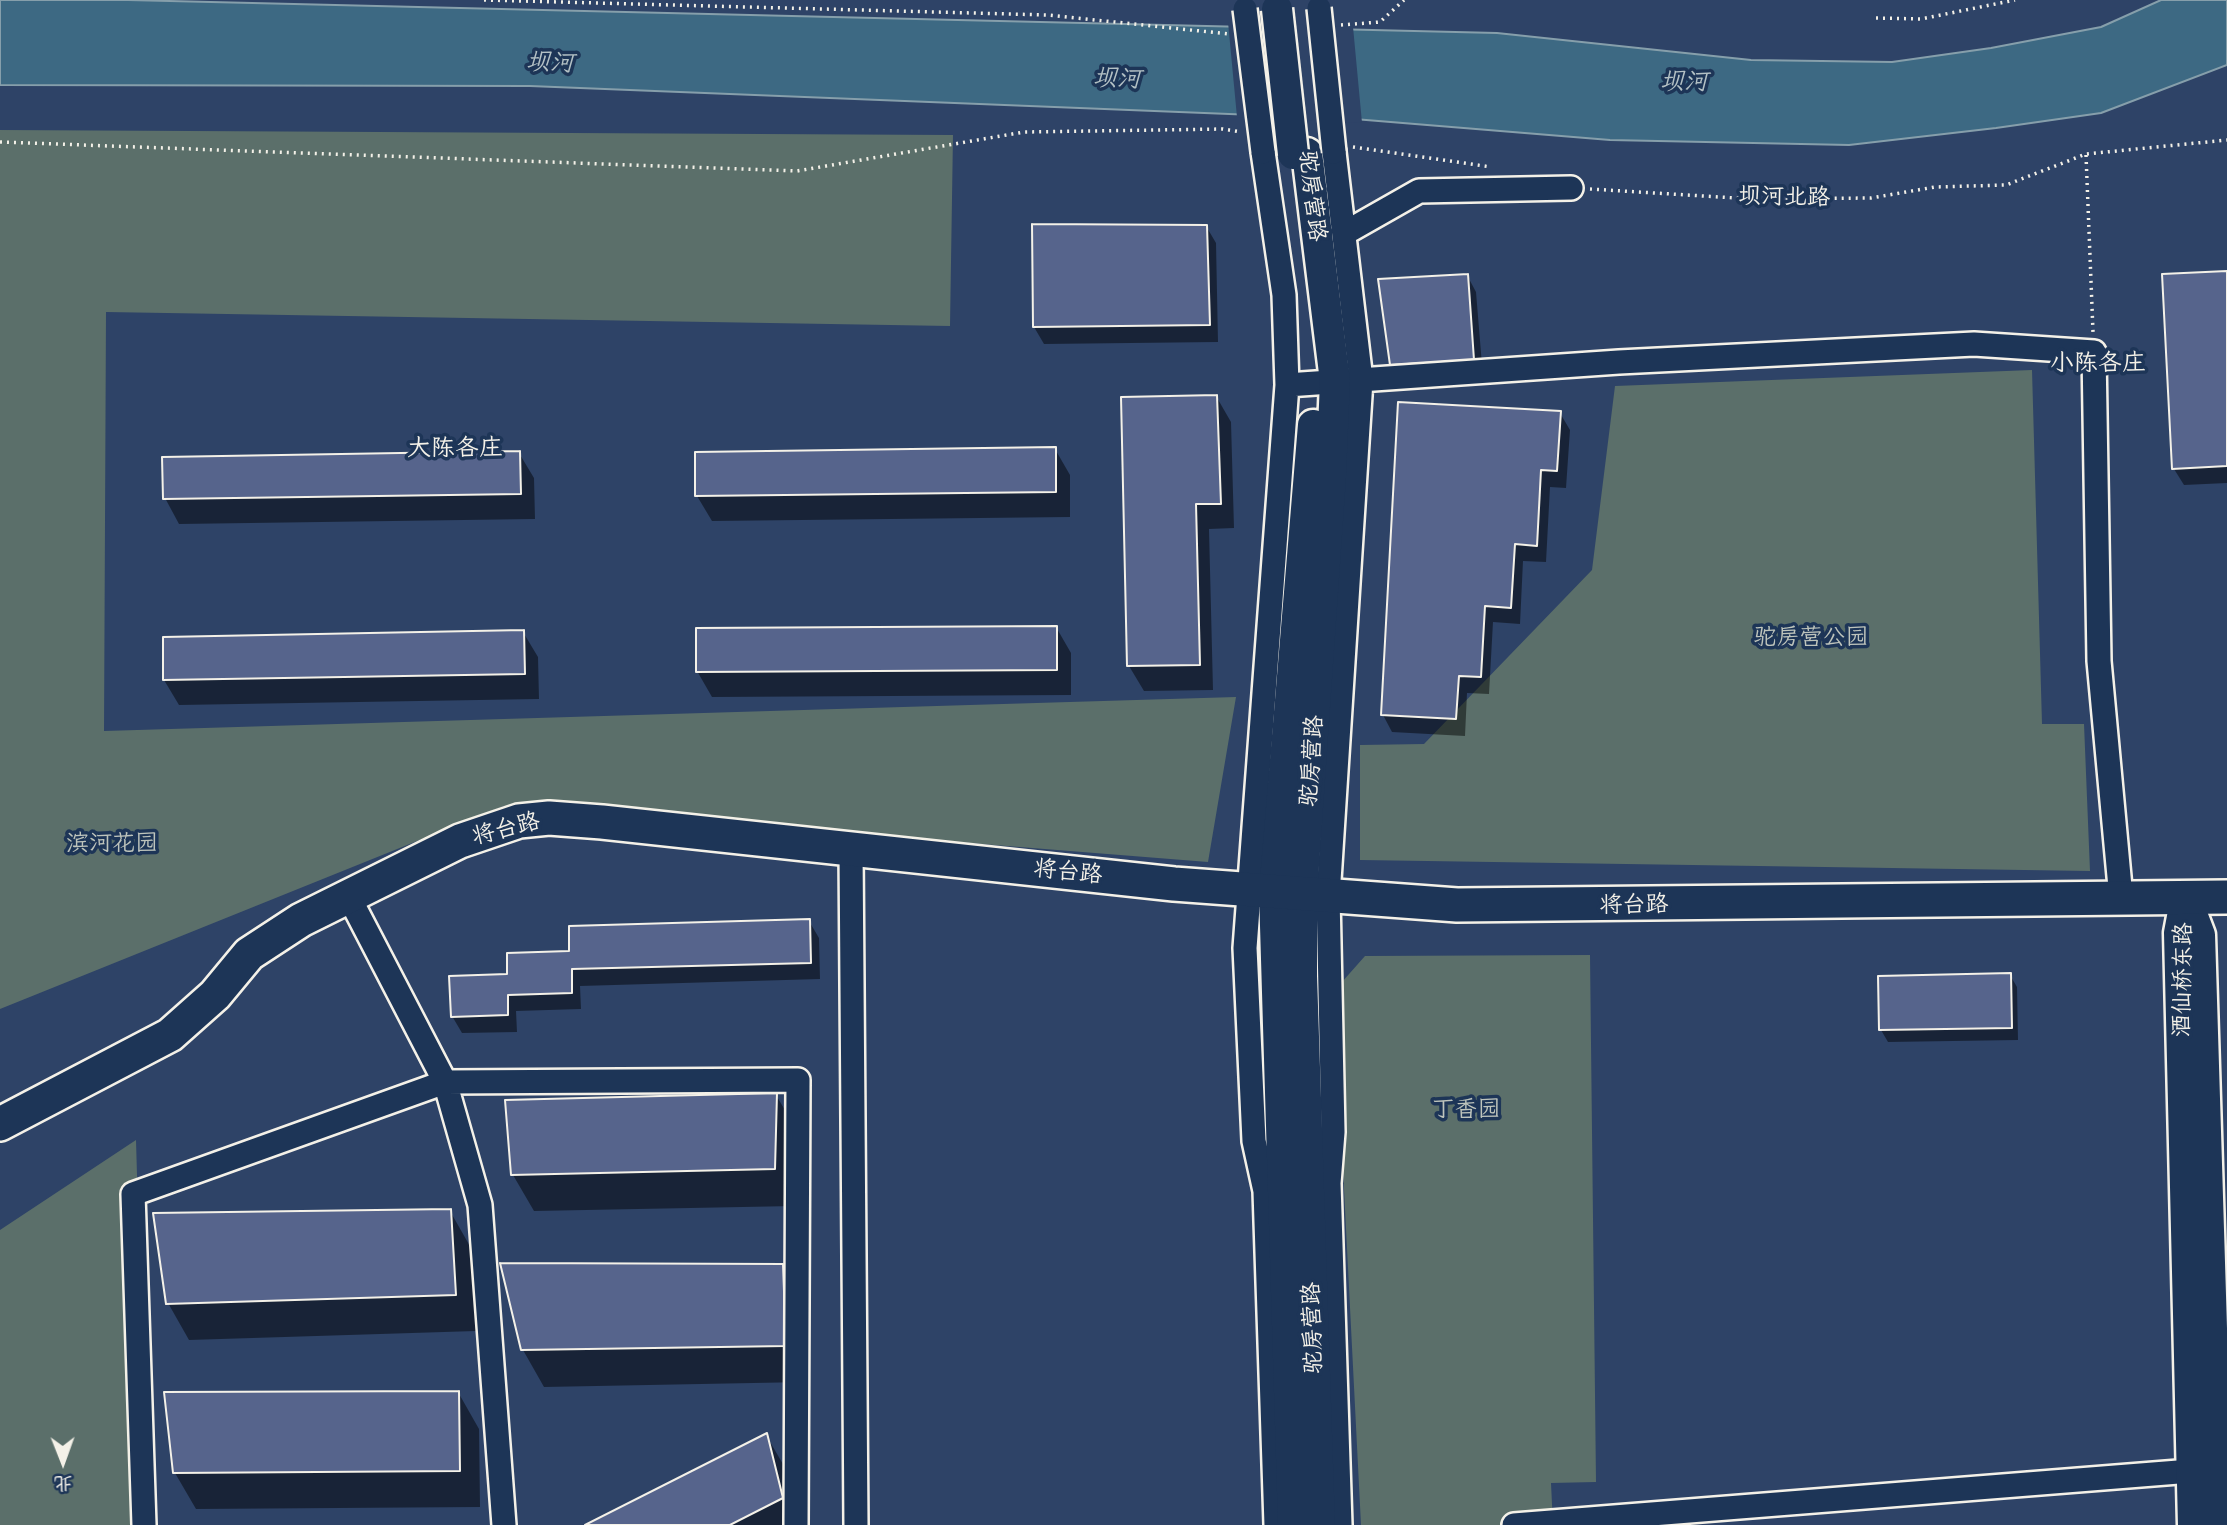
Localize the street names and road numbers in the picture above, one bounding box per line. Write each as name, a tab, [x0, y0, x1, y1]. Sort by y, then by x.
street label: 驼房营路	[1293, 149, 1331, 243]
street label: 坝河北路	[1738, 182, 1830, 212]
street label: 驼房营路	[1295, 714, 1329, 808]
street label: 将台路	[469, 807, 543, 851]
street label: 将台路	[1032, 855, 1104, 889]
street label: 将台路	[1599, 891, 1669, 919]
street label: 酒仙桥东路	[2168, 922, 2198, 1038]
street label: 驼房营路	[1298, 1282, 1328, 1374]

